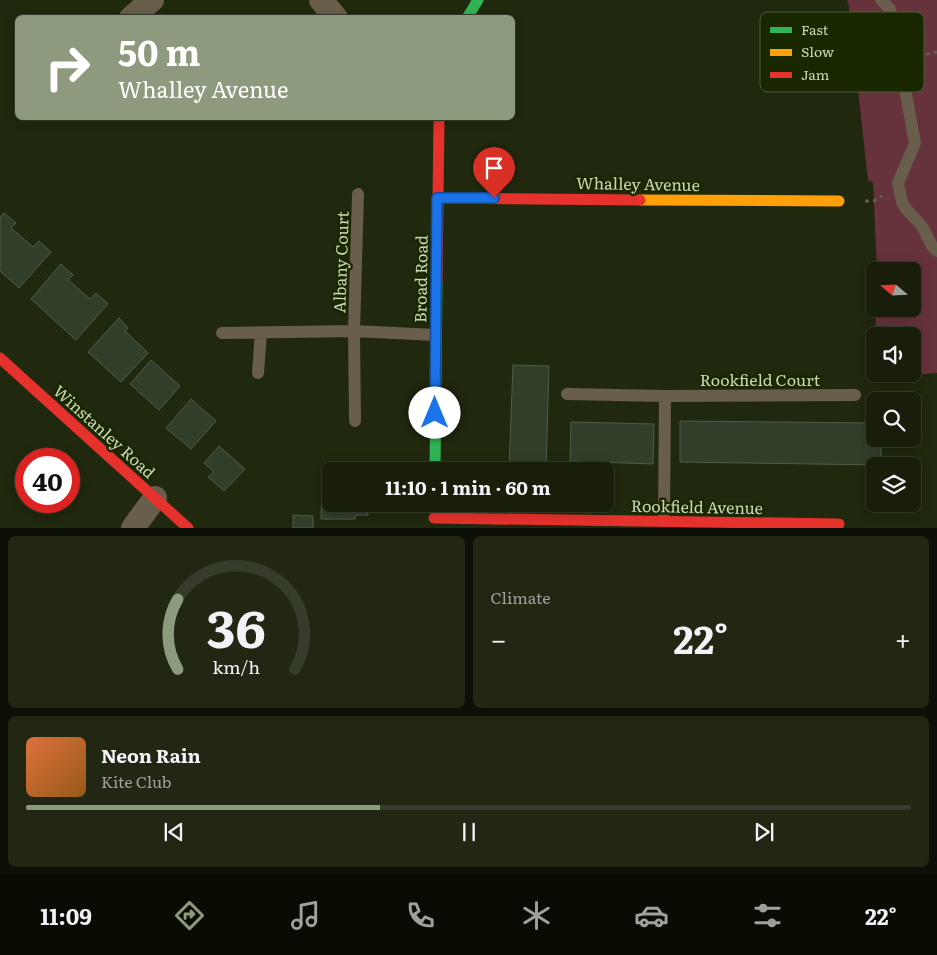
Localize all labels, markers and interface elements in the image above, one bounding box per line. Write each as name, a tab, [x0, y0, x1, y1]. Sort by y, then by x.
legend	[760, 12, 924, 92]
text: Fast	[801, 19, 829, 39]
text: 50 m	[118, 25, 201, 77]
icon: right	[35, 35, 100, 100]
text: Slow	[801, 41, 834, 61]
text: Jam	[801, 64, 830, 84]
text: Whalley Avenue	[118, 72, 288, 105]
pin	[473, 147, 515, 198]
icon: arrive	[480, 154, 508, 182]
street label: Whalley Avenue	[576, 170, 700, 196]
street label: Albany Court	[326, 210, 354, 313]
street label: Broad Road	[407, 235, 433, 323]
north arrow	[866, 262, 921, 318]
map controls	[866, 262, 921, 512]
button: sound	[866, 327, 921, 382]
street label: Rookfield Court	[700, 367, 821, 391]
street label: Winstanley Road	[49, 379, 161, 483]
position arrow	[408, 386, 460, 438]
button: search	[866, 392, 921, 447]
speed limit sign: 40	[15, 448, 80, 513]
button: layers	[866, 457, 921, 512]
text: 11:10 · 1 min · 60 m	[385, 473, 551, 501]
street label: Rookfield Avenue	[631, 493, 763, 519]
text: Climate	[491, 585, 551, 609]
text: 36	[207, 587, 266, 664]
text: 22°	[673, 609, 728, 666]
text: −	[491, 617, 507, 659]
text: +	[895, 617, 911, 659]
text: km/h	[212, 653, 260, 680]
text: Neon Rain	[101, 741, 201, 769]
text: Kite Club	[101, 769, 172, 793]
icon: previous	[160, 818, 188, 846]
icon: pause	[455, 818, 483, 846]
icon: next	[750, 818, 778, 846]
icon: directions	[172, 898, 207, 933]
icon: music	[288, 898, 323, 933]
icon: phone	[403, 898, 438, 933]
icon: climate	[519, 898, 554, 933]
icon: car	[634, 898, 669, 933]
icon: filters	[750, 898, 785, 933]
text: 11:09	[40, 899, 92, 932]
text: 22°	[865, 899, 897, 932]

